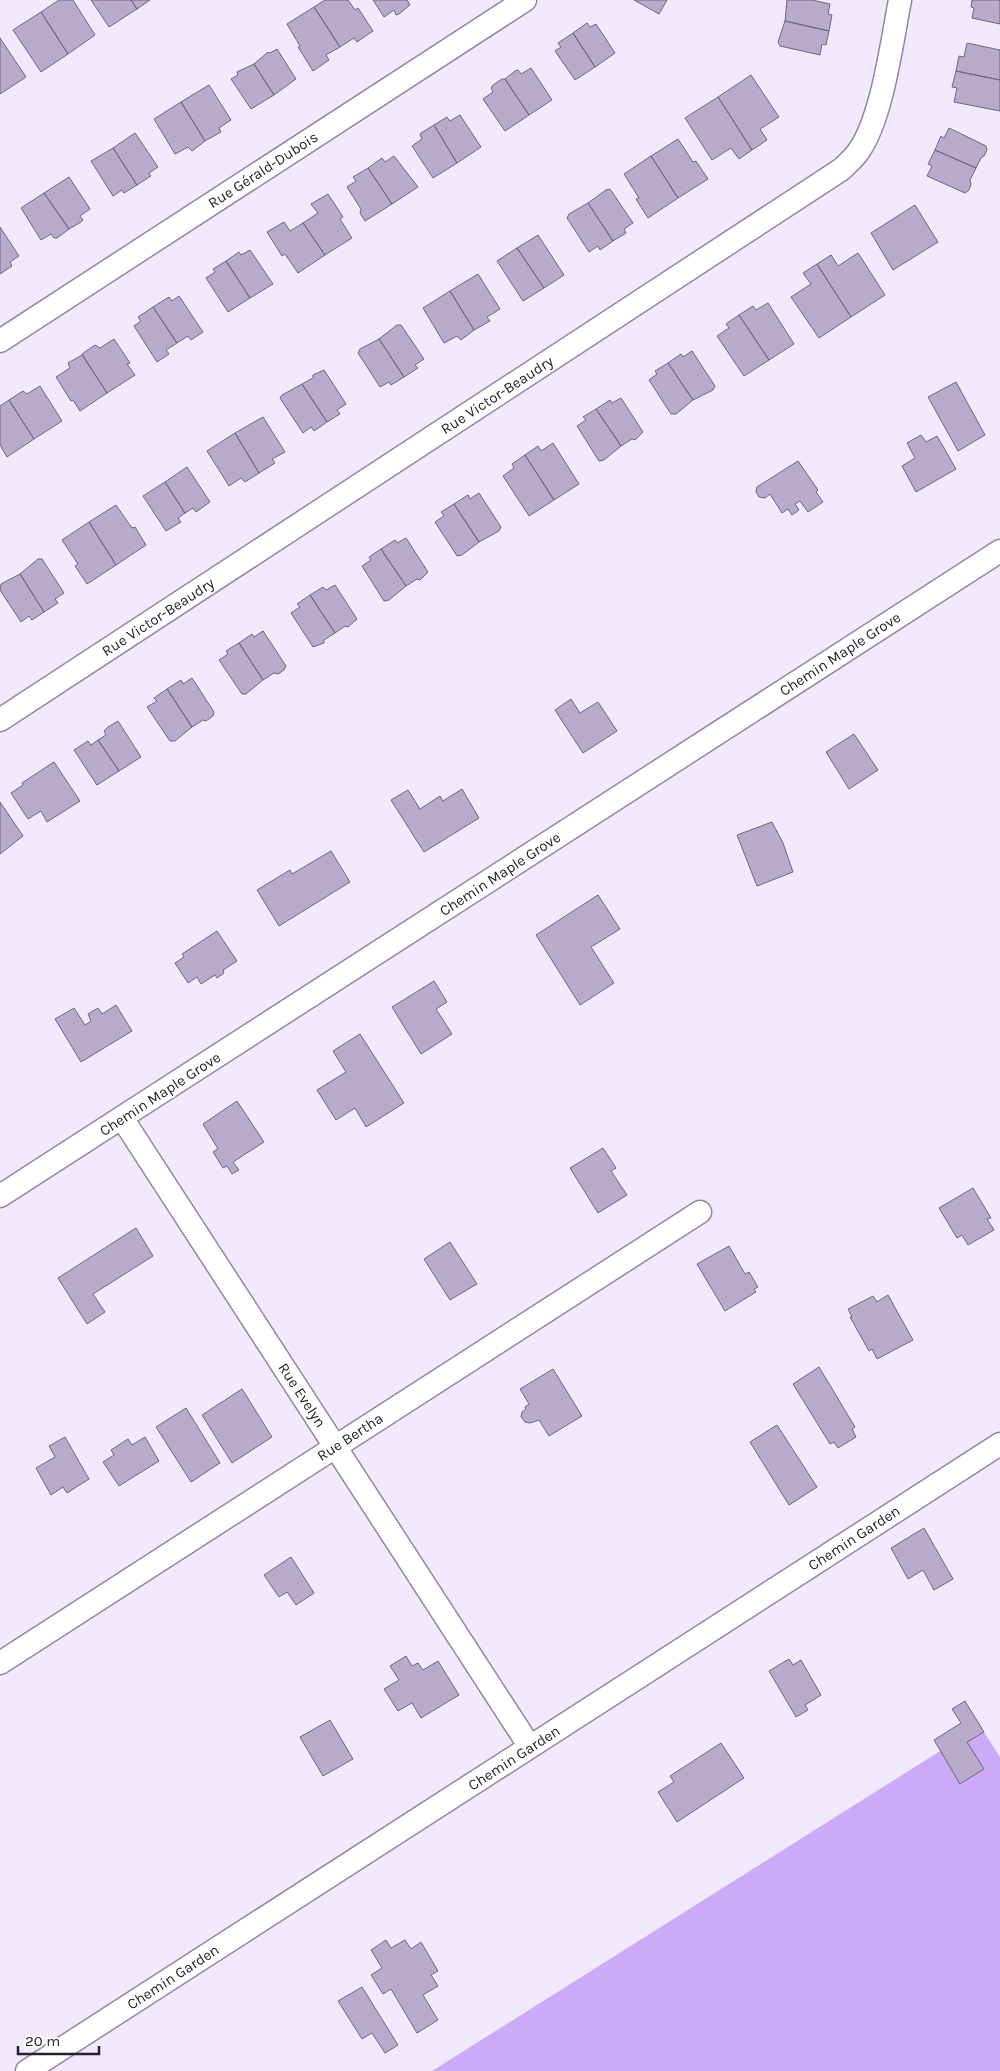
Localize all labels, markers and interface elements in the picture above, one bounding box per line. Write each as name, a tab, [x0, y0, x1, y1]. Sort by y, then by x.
street label: Rue Gérald-Dubois	[205, 128, 321, 212]
street label: Rue Victor-Beaudry	[437, 352, 557, 438]
street label: Rue Victor-Beaudry	[98, 574, 218, 660]
street label: Chemin Maple Grove	[776, 608, 904, 700]
street label: Chemin Maple Grove	[436, 828, 564, 920]
street label: Chemin Maple Grove	[96, 1048, 224, 1140]
street label: Rue Evelyn	[274, 1359, 330, 1431]
street label: Rue Bertha	[314, 1409, 386, 1465]
street label: Chemin Garden	[805, 1502, 903, 1574]
street label: Chemin Garden	[465, 1722, 563, 1794]
street label: Chemin Garden	[124, 1941, 222, 2013]
scale bar	[18, 2024, 99, 2056]
text: 20 m	[25, 2032, 60, 2050]

